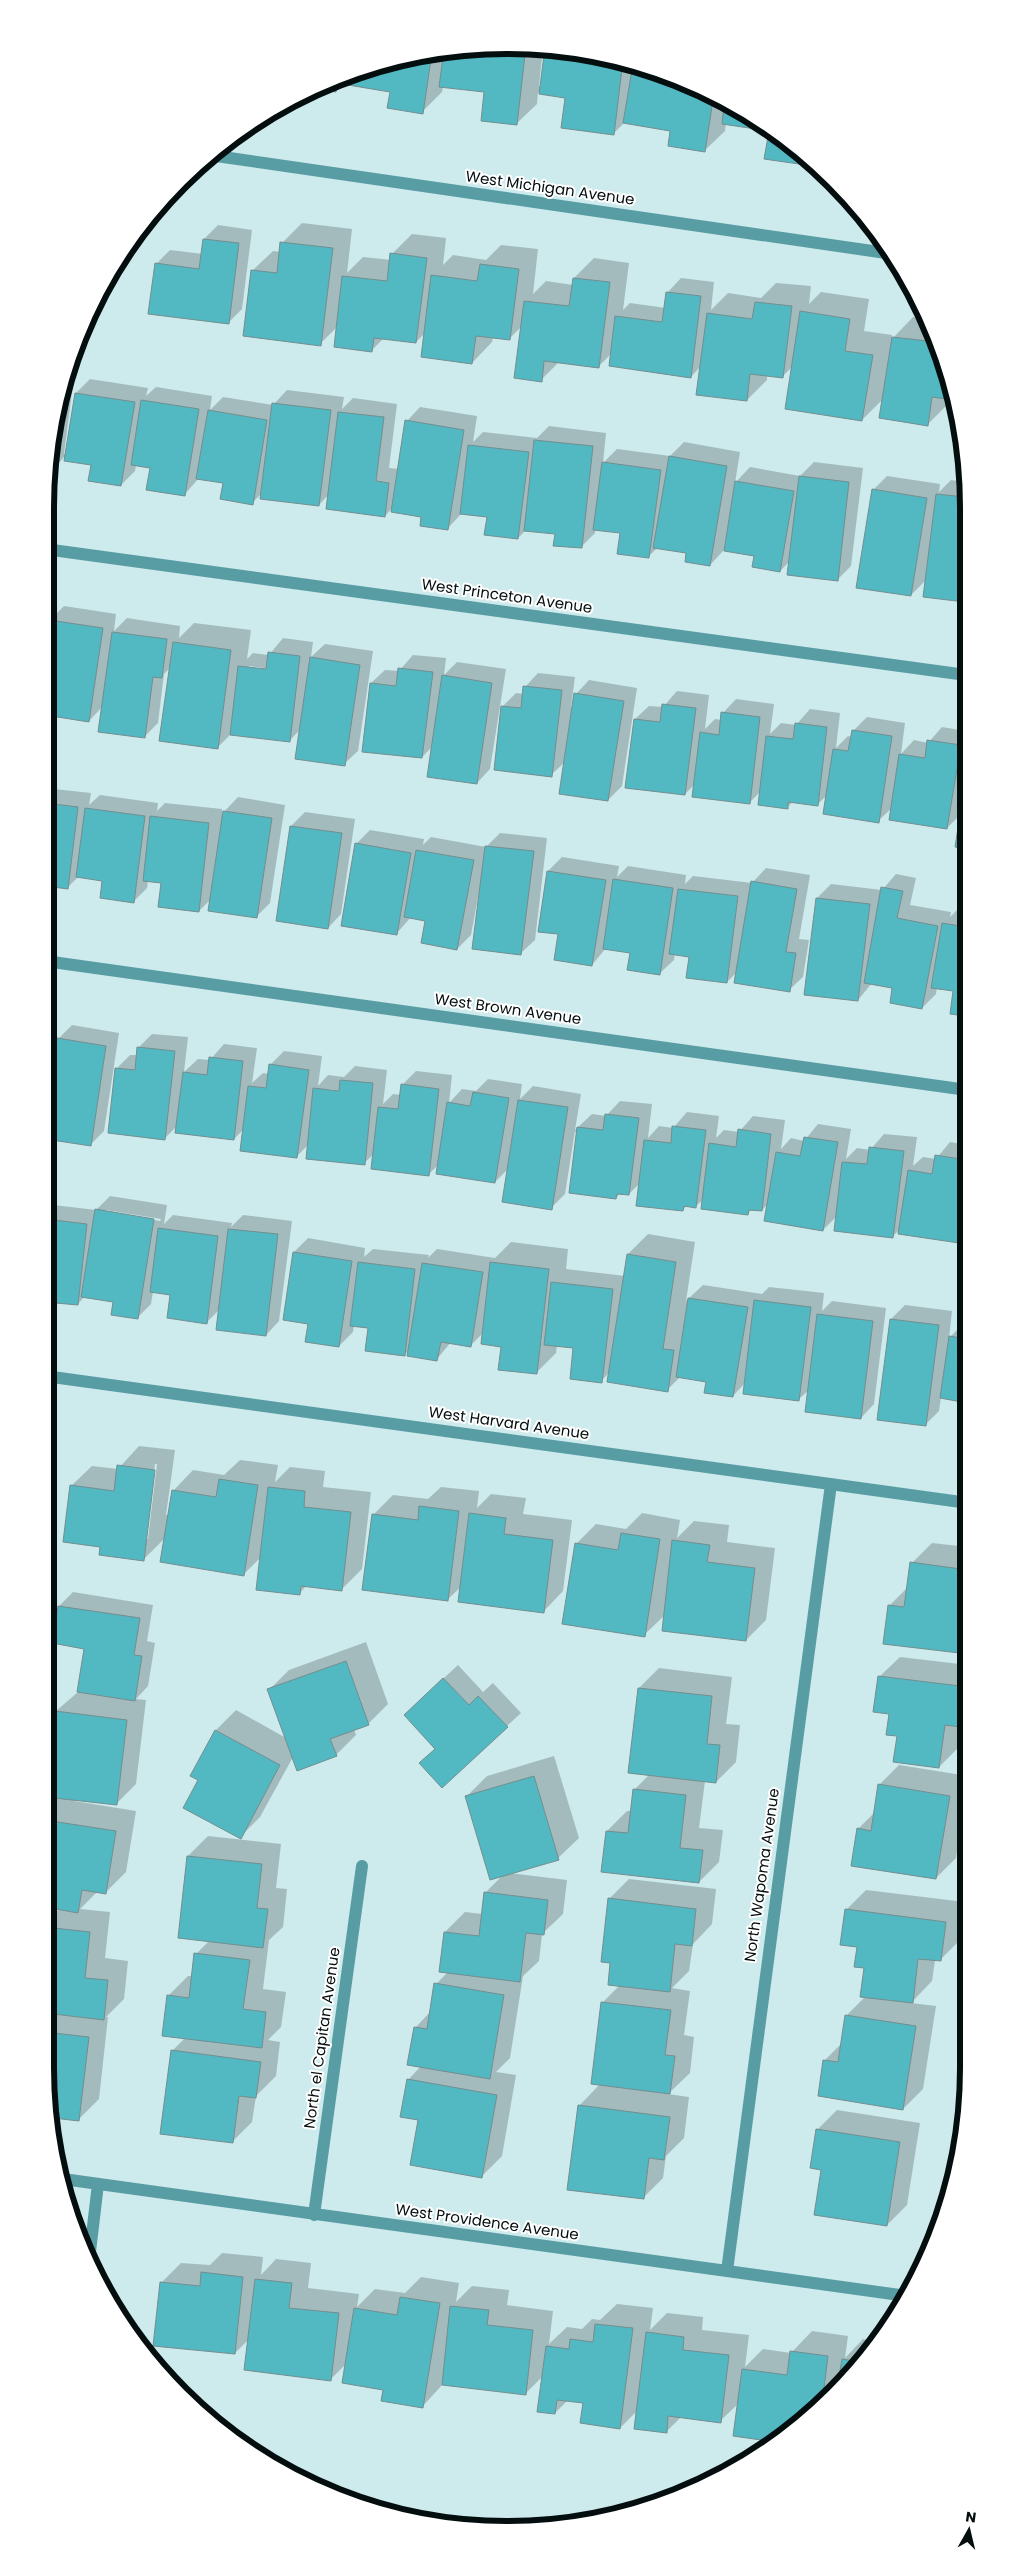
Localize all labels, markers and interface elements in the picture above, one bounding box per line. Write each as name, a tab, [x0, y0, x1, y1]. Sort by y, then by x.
street label: West Michigan Avenue	[464, 165, 636, 210]
street label: West Princeton Avenue	[420, 573, 594, 618]
street label: West Brown Avenue	[433, 988, 583, 1029]
street label: West Harvard Avenue	[427, 1401, 591, 1444]
street label: North Wapoma Avenue	[739, 1787, 784, 1963]
street label: North el Capitan Avenue	[298, 1946, 345, 2130]
street label: West Providence Avenue	[394, 2198, 580, 2245]
north arrow	[944, 2505, 994, 2555]
text: N	[964, 2506, 977, 2528]

